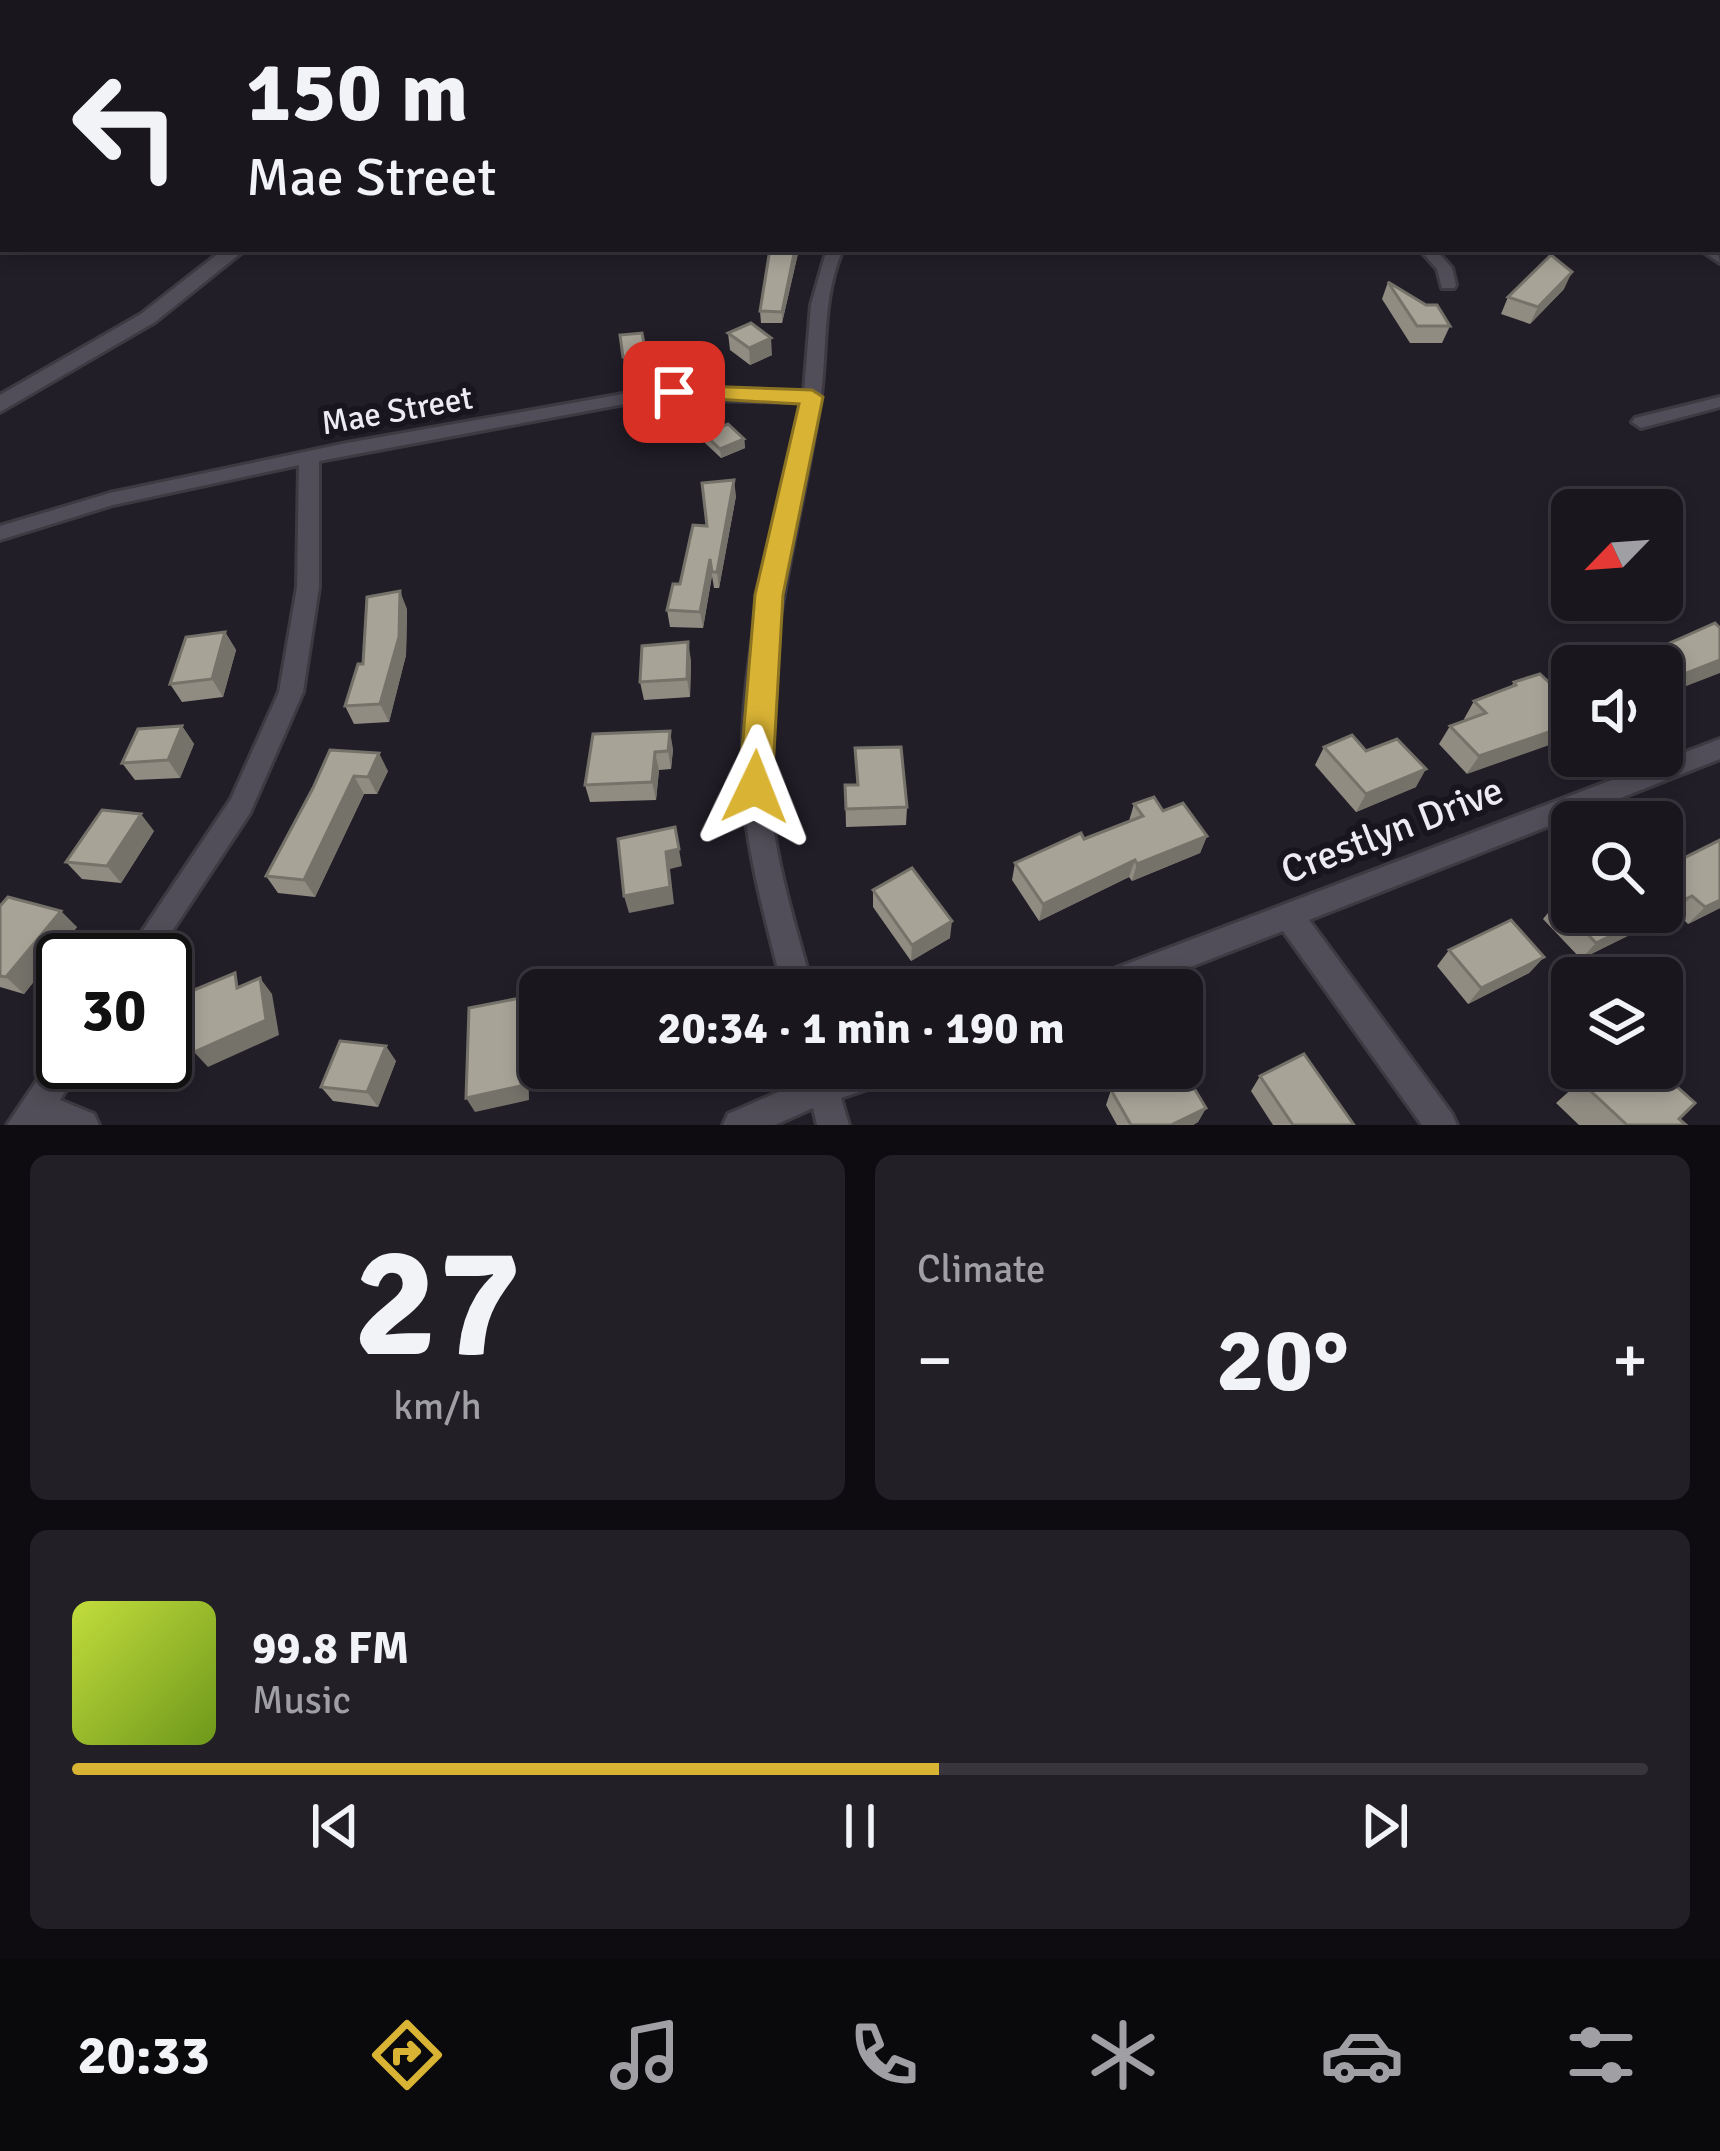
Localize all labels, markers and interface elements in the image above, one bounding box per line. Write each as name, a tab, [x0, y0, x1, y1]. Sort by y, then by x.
text: 150 m	[246, 41, 468, 145]
icon: left	[48, 48, 204, 204]
text: Mae Street	[246, 144, 496, 211]
pin	[623, 341, 725, 443]
icon: arrive	[641, 359, 707, 425]
street label: Mae Street	[318, 378, 476, 444]
north arrow	[1551, 489, 1683, 621]
map controls	[1551, 489, 1683, 1089]
button: sound	[1551, 645, 1683, 777]
position arrow	[692, 724, 818, 850]
street label: Crestlyn Drive	[1274, 766, 1510, 894]
button: search	[1551, 801, 1683, 933]
speed limit sign: 30	[36, 933, 192, 1089]
button: layers	[1551, 957, 1683, 1089]
text: 20:34 · 1 min · 190 m	[657, 1001, 1065, 1056]
text: 27	[353, 1207, 522, 1400]
text: Climate	[917, 1245, 1046, 1293]
text: 20°	[1216, 1305, 1349, 1416]
text: −	[917, 1320, 953, 1401]
text: +	[1612, 1320, 1648, 1401]
text: km/h	[393, 1382, 482, 1430]
text: 99.8 FM	[252, 1621, 409, 1676]
text: Music	[252, 1676, 351, 1724]
icon: previous	[302, 1793, 368, 1859]
icon: pause	[827, 1793, 893, 1859]
icon: next	[1352, 1793, 1418, 1859]
icon: directions	[365, 2013, 449, 2097]
icon: music	[603, 2013, 687, 2097]
icon: phone	[842, 2013, 926, 2097]
icon: climate	[1081, 2013, 1165, 2097]
icon: car	[1320, 2013, 1404, 2097]
icon: filters	[1559, 2013, 1643, 2097]
text: 20:33	[77, 2022, 210, 2089]

